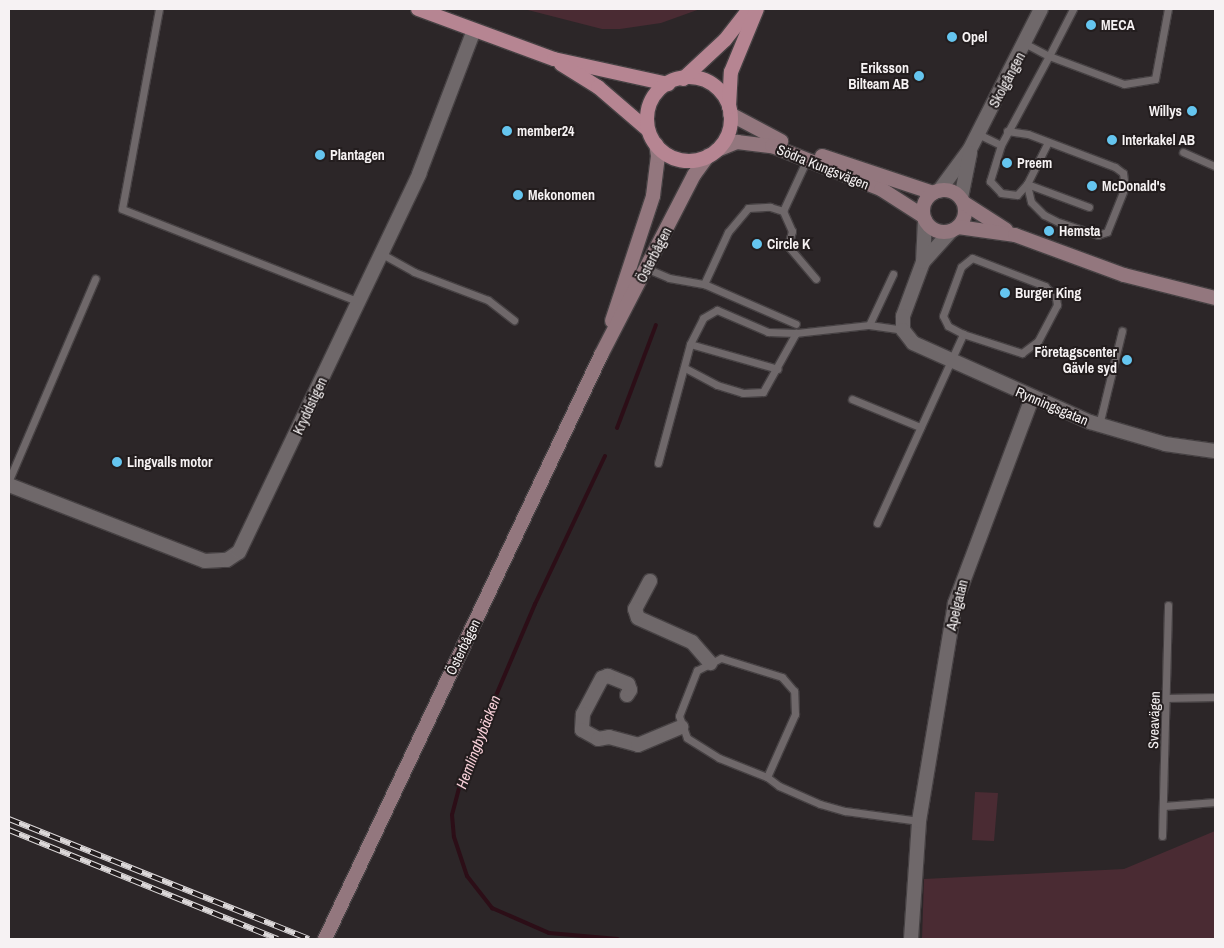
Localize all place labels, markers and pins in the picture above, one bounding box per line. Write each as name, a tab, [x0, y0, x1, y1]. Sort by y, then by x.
place label: MECA	[1101, 17, 1135, 33]
marker: MECA	[1085, 19, 1097, 31]
place label: Opel	[962, 29, 988, 45]
marker: Opel	[946, 31, 958, 43]
place label: Eriksson Bilteam AB	[848, 60, 909, 92]
marker: Eriksson Bilteam AB	[913, 70, 925, 82]
place label: Willys	[1149, 103, 1182, 119]
marker: Willys	[1186, 105, 1198, 117]
place label: member24	[517, 123, 574, 139]
marker: member24	[501, 125, 513, 137]
place label: Interkakel AB	[1122, 132, 1195, 148]
marker: Interkakel AB	[1106, 134, 1118, 146]
place label: Plantagen	[330, 147, 385, 163]
marker: Plantagen	[314, 149, 326, 161]
place label: Preem	[1017, 155, 1052, 171]
marker: Preem	[1001, 157, 1013, 169]
place label: McDonald's	[1102, 178, 1166, 194]
marker: McDonald's	[1086, 180, 1098, 192]
place label: Mekonomen	[528, 187, 595, 203]
marker: Mekonomen	[512, 189, 524, 201]
place label: Hemsta	[1059, 223, 1100, 239]
marker: Hemsta	[1043, 225, 1055, 237]
place label: Circle K	[767, 236, 810, 252]
marker: Circle K	[751, 238, 763, 250]
place label: Burger King	[1015, 285, 1081, 301]
marker: Burger King	[999, 287, 1011, 299]
place label: Företagscenter Gävle syd	[1035, 344, 1117, 377]
marker: Företagscenter Gävle syd	[1121, 354, 1133, 366]
place label: Lingvalls motor	[127, 454, 212, 470]
marker: Lingvalls motor	[111, 456, 123, 468]

